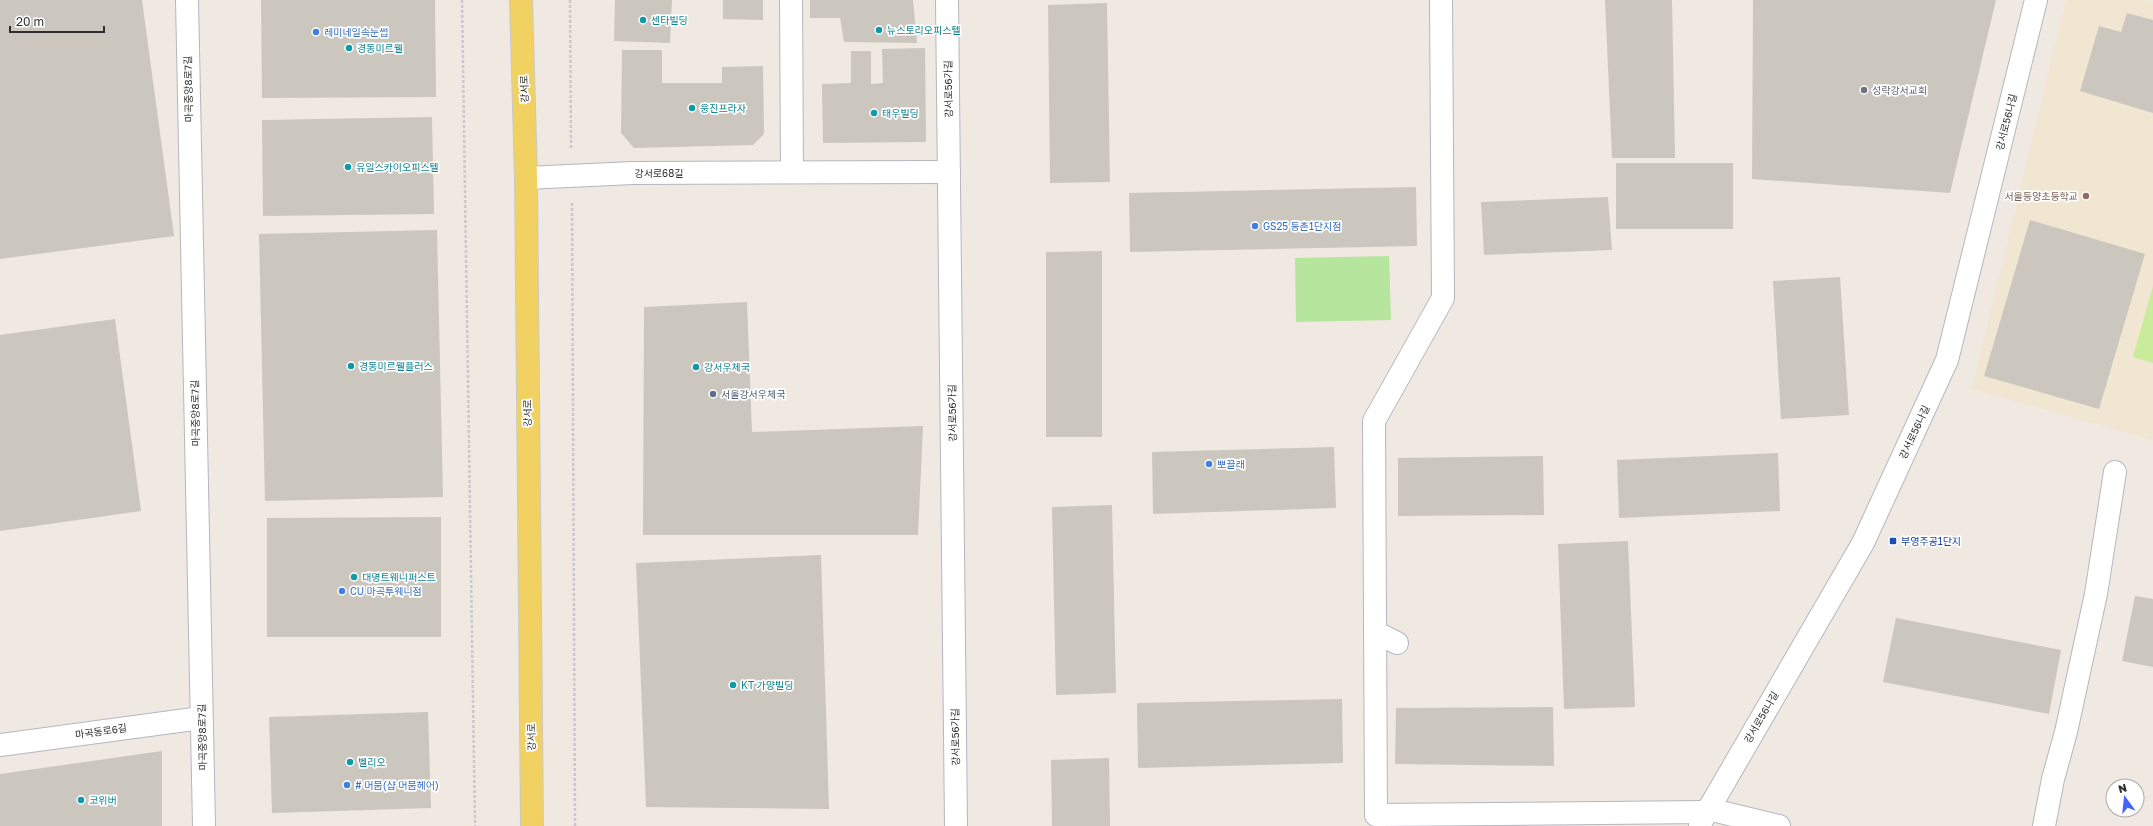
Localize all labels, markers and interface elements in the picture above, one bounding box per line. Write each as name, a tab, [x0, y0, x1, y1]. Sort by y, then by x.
scale bar	[10, 8, 104, 34]
text: 20 m	[16, 14, 44, 29]
place label: 센타빌딩	[651, 14, 688, 26]
marker: 센타빌딩	[638, 15, 648, 25]
place label: 뉴스토리오피스텔	[887, 24, 961, 36]
marker: 뉴스토리오피스텔	[874, 25, 884, 35]
place label: 레미네일속눈썹	[324, 26, 388, 38]
marker: 레미네일속눈썹	[311, 27, 321, 37]
place label: 경동미르웰	[357, 42, 403, 54]
marker: 경동미르웰	[344, 43, 354, 53]
street label: 마곡중앙8로7길	[181, 56, 195, 122]
street label: 강서로56가길	[941, 60, 955, 118]
street label: 강서로	[518, 75, 530, 103]
place label: 성락강서교회	[1872, 84, 1927, 96]
marker: 성락강서교회	[1859, 85, 1869, 95]
street label: 강서로56나길	[1993, 92, 2019, 152]
place label: 웅진프라자	[700, 102, 747, 114]
marker: 웅진프라자	[687, 103, 697, 113]
place label: 태우빌딩	[882, 107, 919, 119]
marker: 태우빌딩	[869, 108, 879, 118]
place label: 유일스카이오피스텔	[356, 161, 439, 173]
marker: 유일스카이오피스텔	[343, 162, 353, 172]
street label: 강서로68길	[635, 167, 683, 179]
place label: 서울등양초등학교	[2004, 190, 2078, 202]
marker: 서울등양초등학교	[2081, 191, 2091, 201]
place label: GS25 등촌1단지점	[1263, 220, 1341, 232]
marker: GS25 등촌1단지점	[1250, 221, 1260, 231]
place label: 경동미르웰플러스	[359, 360, 433, 372]
marker: 경동미르웰플러스	[346, 361, 356, 371]
place label: 강서우체국	[704, 361, 750, 373]
marker: 강서우체국	[691, 362, 701, 372]
street label: 마곡중앙8로7길	[188, 380, 202, 446]
street label: 강서로56가길	[945, 384, 959, 442]
place label: 서울강서우체국	[721, 388, 785, 400]
marker: 서울강서우체국	[708, 389, 718, 399]
street label: 강서로	[521, 399, 533, 427]
street label: 강서로56나길	[1896, 403, 1932, 461]
place label: 뽀끌래	[1217, 458, 1245, 470]
marker: 뽀끌래	[1204, 459, 1214, 469]
place label: 부영주공1단지	[1901, 535, 1961, 547]
marker: 부영주공1단지	[1888, 536, 1898, 546]
place label: 대명트웨니퍼스트	[362, 571, 436, 583]
marker: 대명트웨니퍼스트	[349, 572, 359, 582]
place label: CU 마곡투웨니점	[350, 585, 422, 597]
marker: CU 마곡투웨니점	[337, 586, 347, 596]
place label: KT 가양빌딩	[741, 679, 793, 691]
marker: KT 가양빌딩	[728, 680, 738, 690]
street label: 강서로56나길	[1741, 689, 1781, 745]
street label: 마곡중앙8로7길	[195, 704, 209, 770]
street label: 강서로56가길	[948, 708, 962, 766]
street label: 마곡동로6길	[74, 721, 128, 741]
street label: 강서로	[525, 723, 537, 751]
place label: 벨리오	[358, 756, 386, 768]
marker: 벨리오	[345, 757, 355, 767]
north arrow	[2105, 778, 2145, 818]
place label: # 머뭄(샵 머뭄헤어)	[355, 779, 439, 791]
marker: # 머뭄(샵 머뭄헤어)	[342, 780, 352, 790]
text: N	[2117, 780, 2128, 795]
place label: 코위버	[89, 794, 117, 806]
marker: 코위버	[76, 795, 86, 805]

